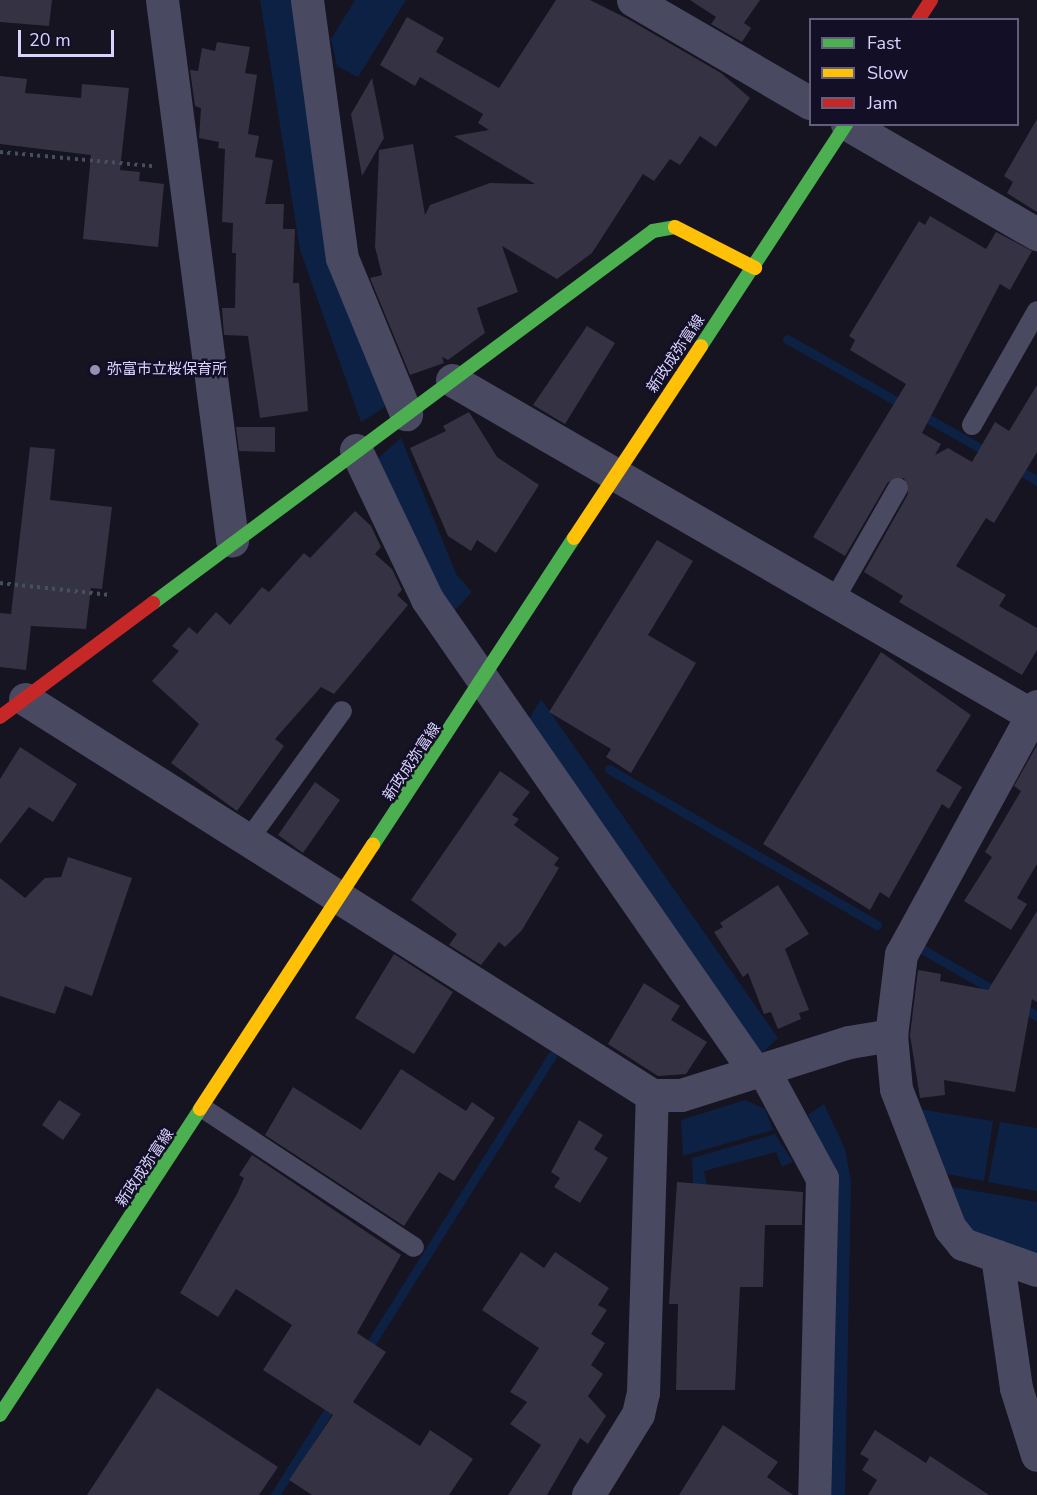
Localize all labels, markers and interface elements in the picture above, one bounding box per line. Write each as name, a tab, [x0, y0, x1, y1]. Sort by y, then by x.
scale bar	[21, 18, 117, 56]
legend	[809, 18, 1019, 126]
text: 20 m	[29, 28, 71, 52]
text: Fast	[867, 31, 901, 55]
text: Slow	[867, 61, 908, 85]
text: Jam	[867, 91, 898, 115]
street label: 新政成弥富線	[643, 312, 709, 396]
place label: 弥富市立桜保育所	[107, 361, 227, 379]
marker: 弥富市立桜保育所	[88, 363, 102, 377]
street label: 新政成弥富線	[379, 720, 445, 804]
street label: 新政成弥富線	[112, 1126, 178, 1210]

